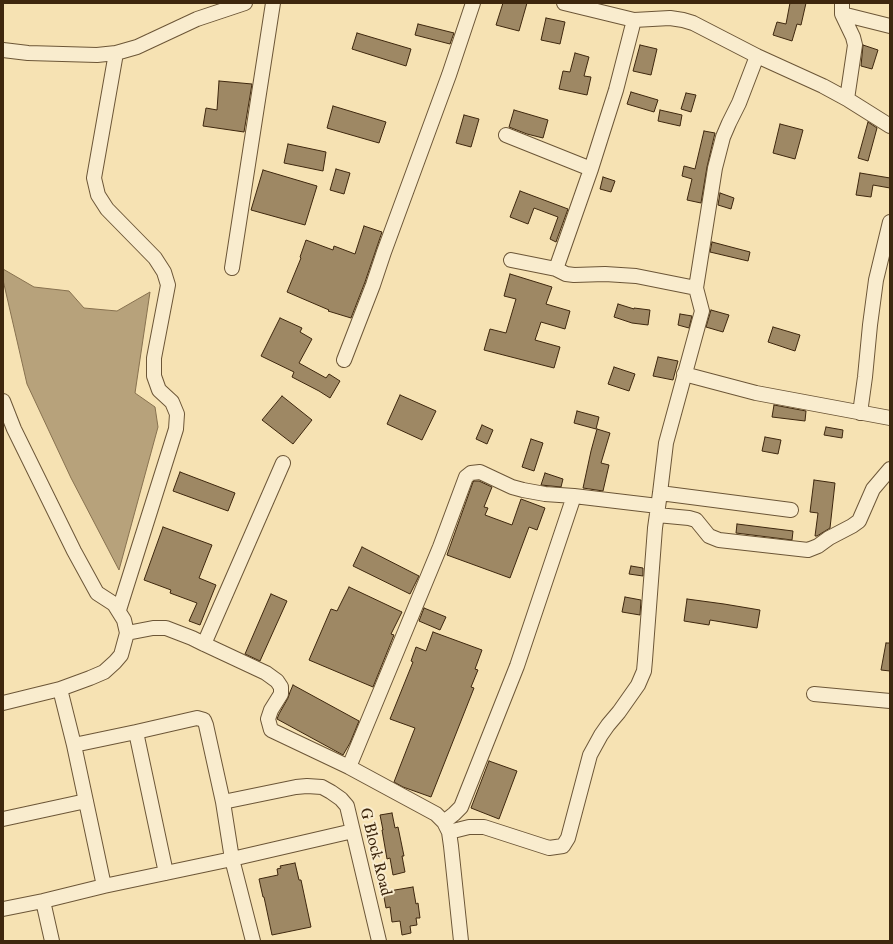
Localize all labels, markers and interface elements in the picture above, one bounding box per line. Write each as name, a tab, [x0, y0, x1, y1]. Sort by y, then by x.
street label: G Block Road	[355, 806, 395, 898]

